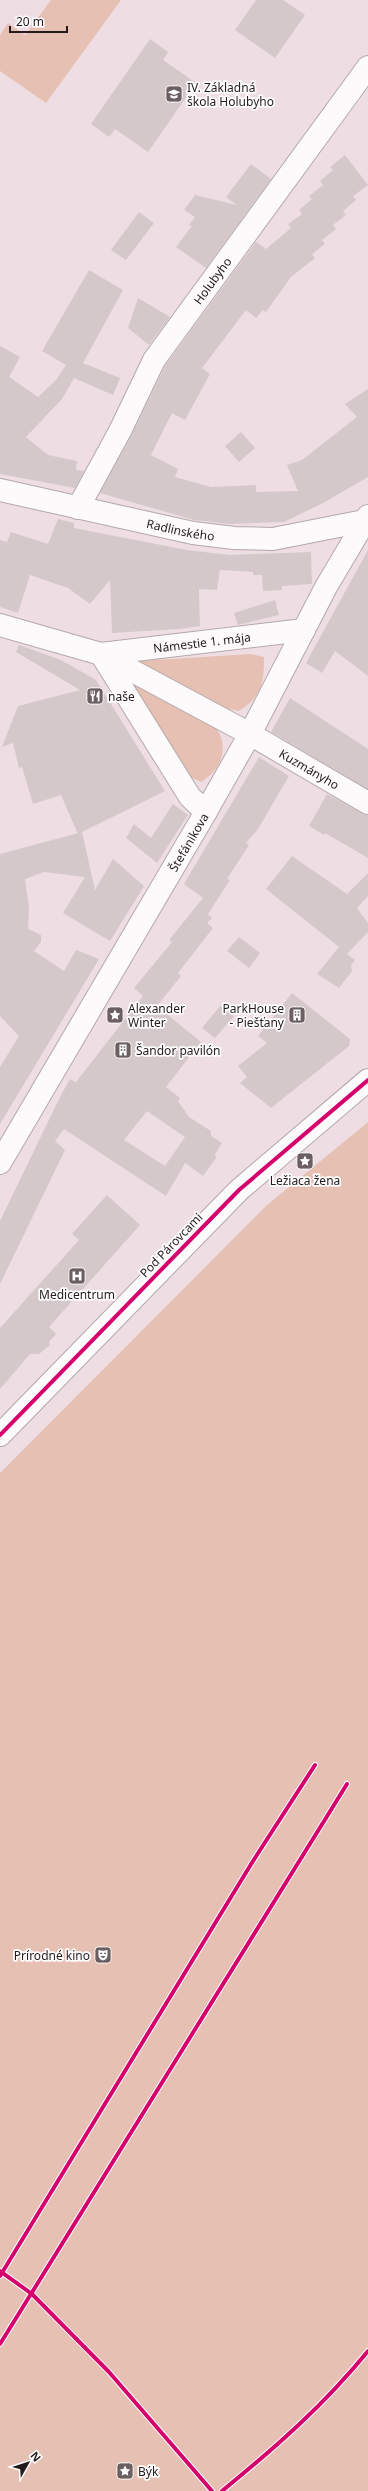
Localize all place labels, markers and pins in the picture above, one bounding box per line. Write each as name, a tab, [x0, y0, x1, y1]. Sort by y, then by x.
place label: IV. Základná škola Holubyho	[187, 79, 274, 110]
school or university icon: IV. Základná škola Holubyho	[164, 84, 184, 104]
restaurant icon: naše	[85, 686, 105, 706]
place label: naše	[108, 688, 135, 705]
place label: Alexander Winter	[128, 1000, 185, 1031]
place label: ParkHouse - Piešťany	[223, 1000, 285, 1031]
place icon: Alexander Winter	[105, 1005, 125, 1025]
building icon: ParkHouse - Piešťany	[287, 1005, 307, 1025]
building icon: Šandor pavilón	[113, 1040, 133, 1060]
place label: Šandor pavilón	[136, 1042, 221, 1059]
place icon: Ležiaca žena	[295, 1151, 315, 1171]
place label: Ležiaca žena	[270, 1172, 340, 1189]
hospital icon: Medicentrum	[67, 1266, 87, 1286]
place label: Medicentrum	[39, 1286, 115, 1303]
theatre icon: Prírodné kino	[93, 1945, 113, 1965]
place label: Prírodné kino	[14, 1947, 90, 1964]
place icon: Býk	[115, 2461, 135, 2481]
place label: Býk	[138, 2463, 159, 2480]

